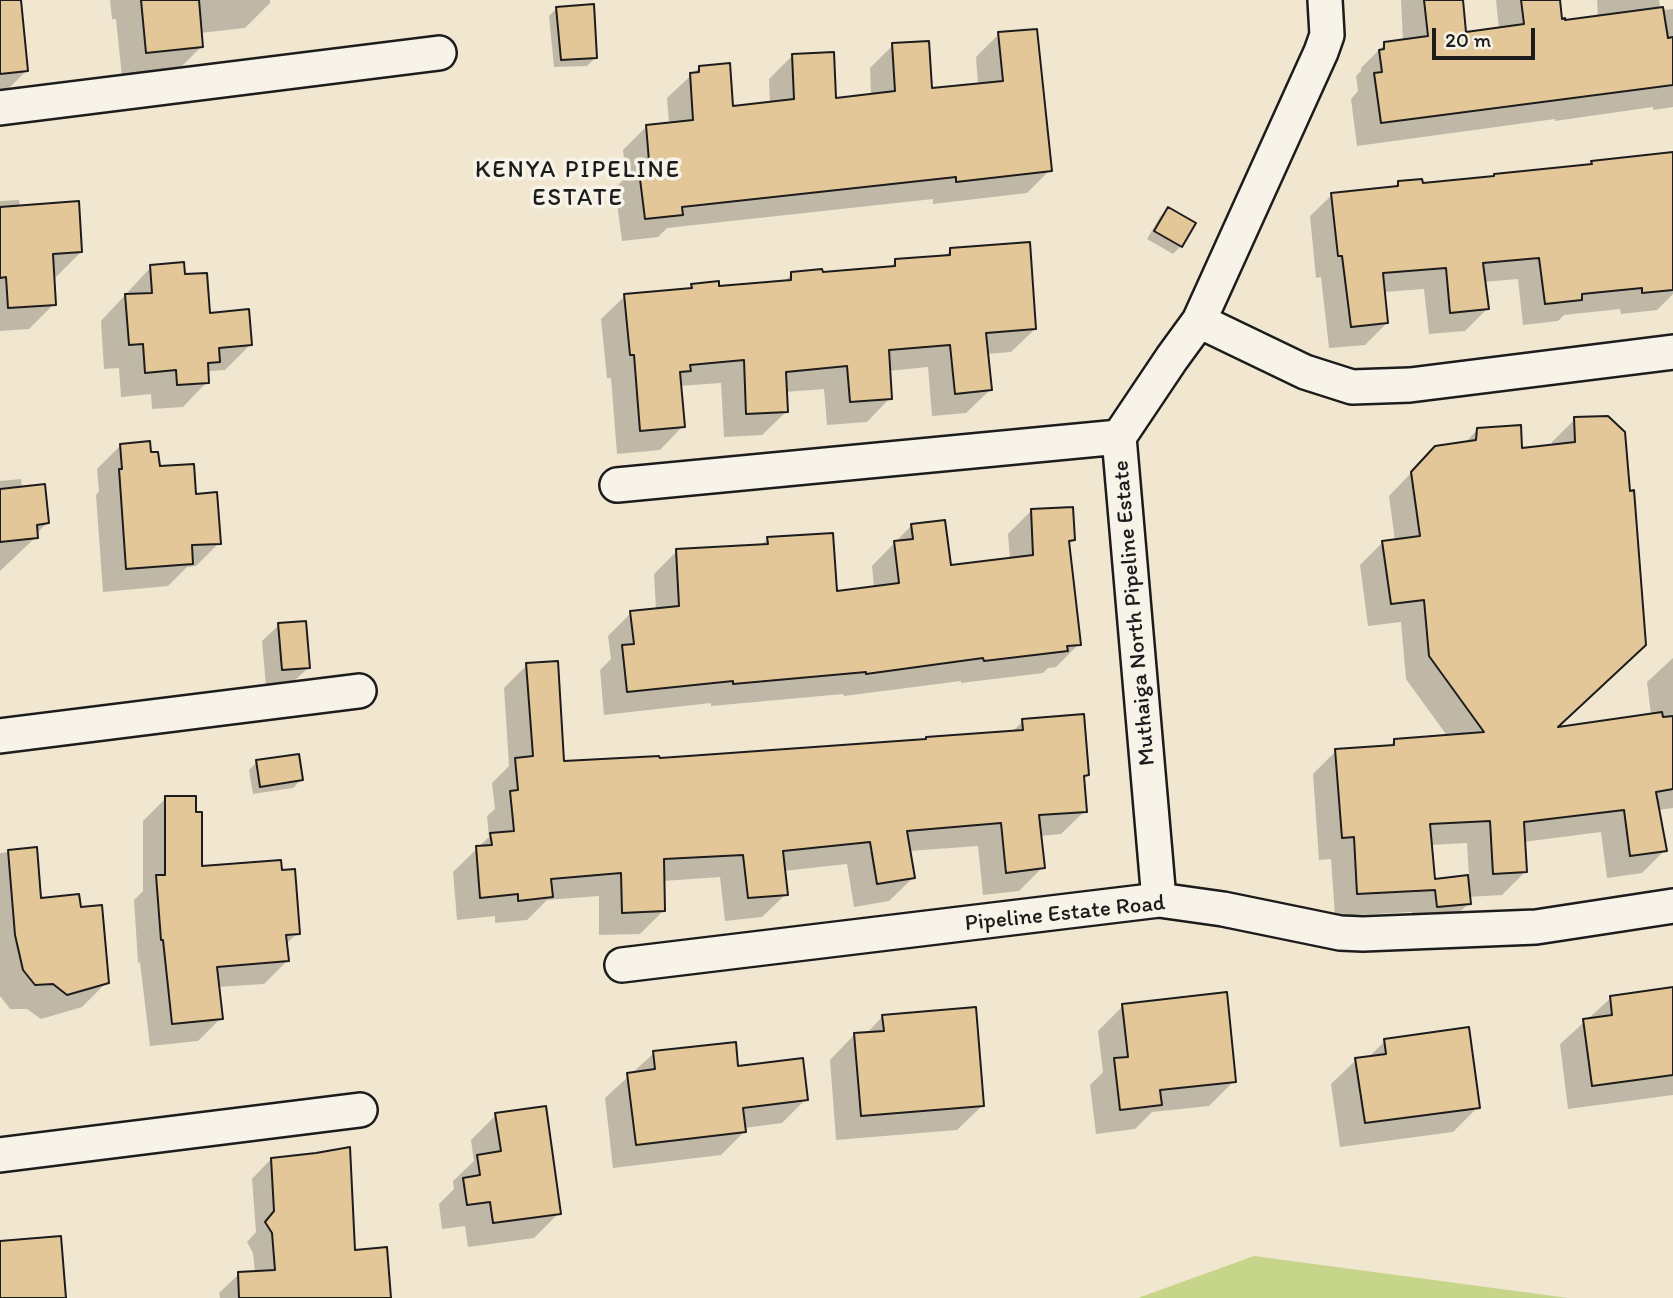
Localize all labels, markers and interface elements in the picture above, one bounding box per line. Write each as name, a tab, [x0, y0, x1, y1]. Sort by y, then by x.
scale bar	[1435, 14, 1538, 58]
text: 20 m	[1445, 27, 1491, 52]
district label: KENYA PIPELINE ESTATE	[476, 157, 680, 213]
street label: Muthaiga North Pipeline Estate	[1108, 459, 1162, 767]
street label: Pipeline Estate Road	[963, 890, 1167, 938]

